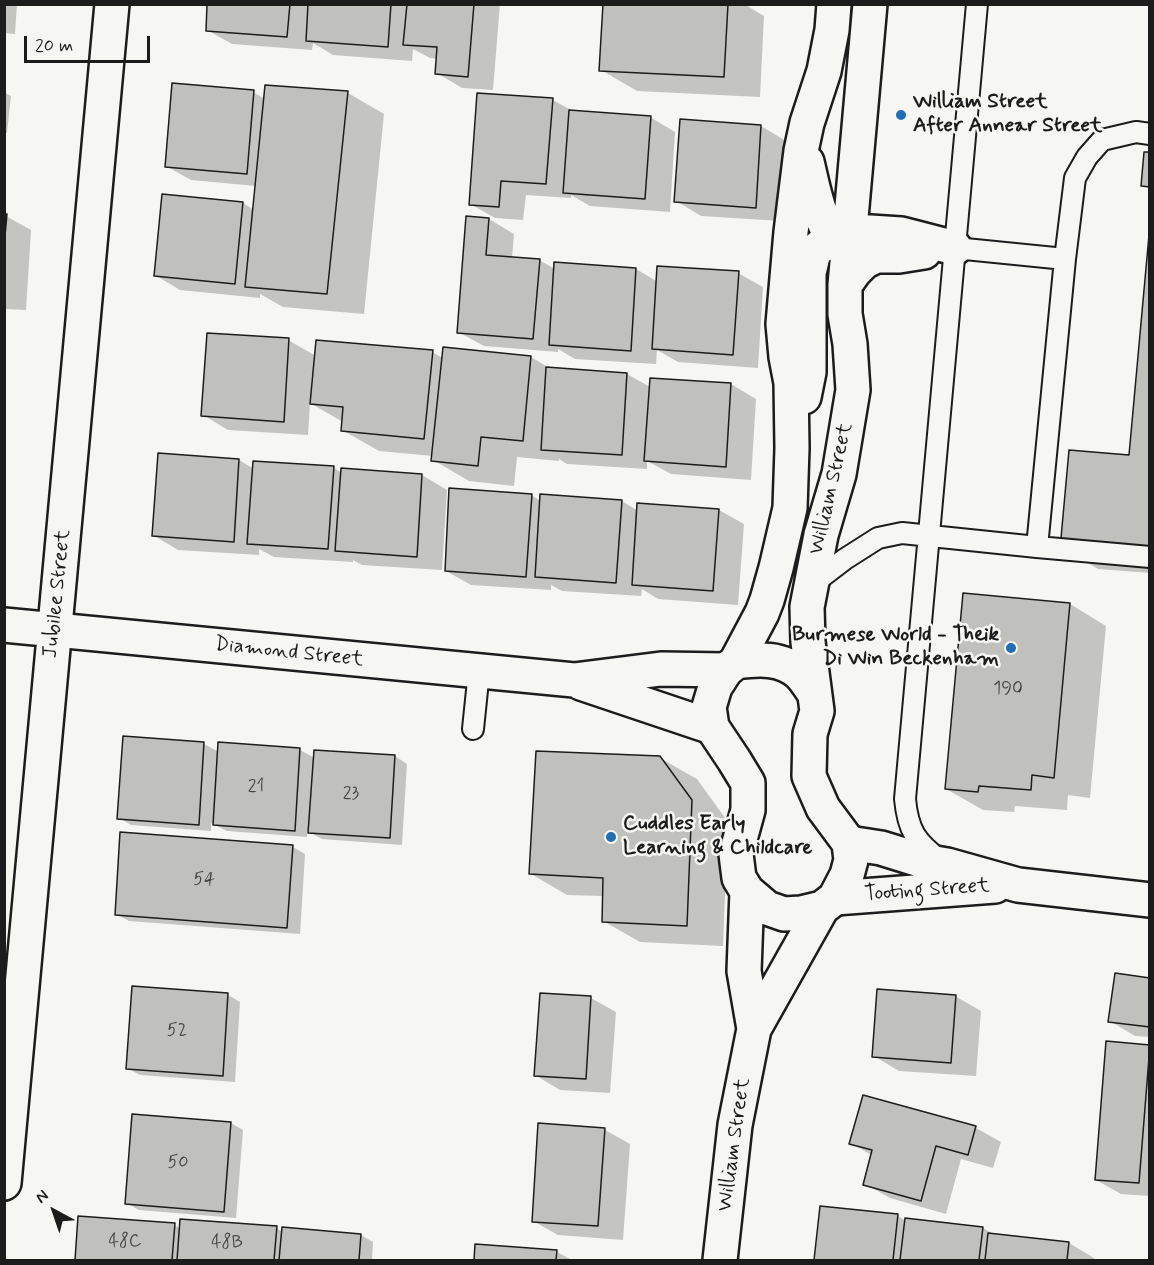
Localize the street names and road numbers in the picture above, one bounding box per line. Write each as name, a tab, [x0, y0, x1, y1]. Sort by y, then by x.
street label: William Street	[805, 421, 859, 557]
street label: Jubilee Street	[39, 528, 77, 660]
street label: Diamond Street	[213, 633, 365, 673]
street label: Tooting Street	[864, 874, 990, 908]
street label: William Street	[713, 1077, 757, 1213]

